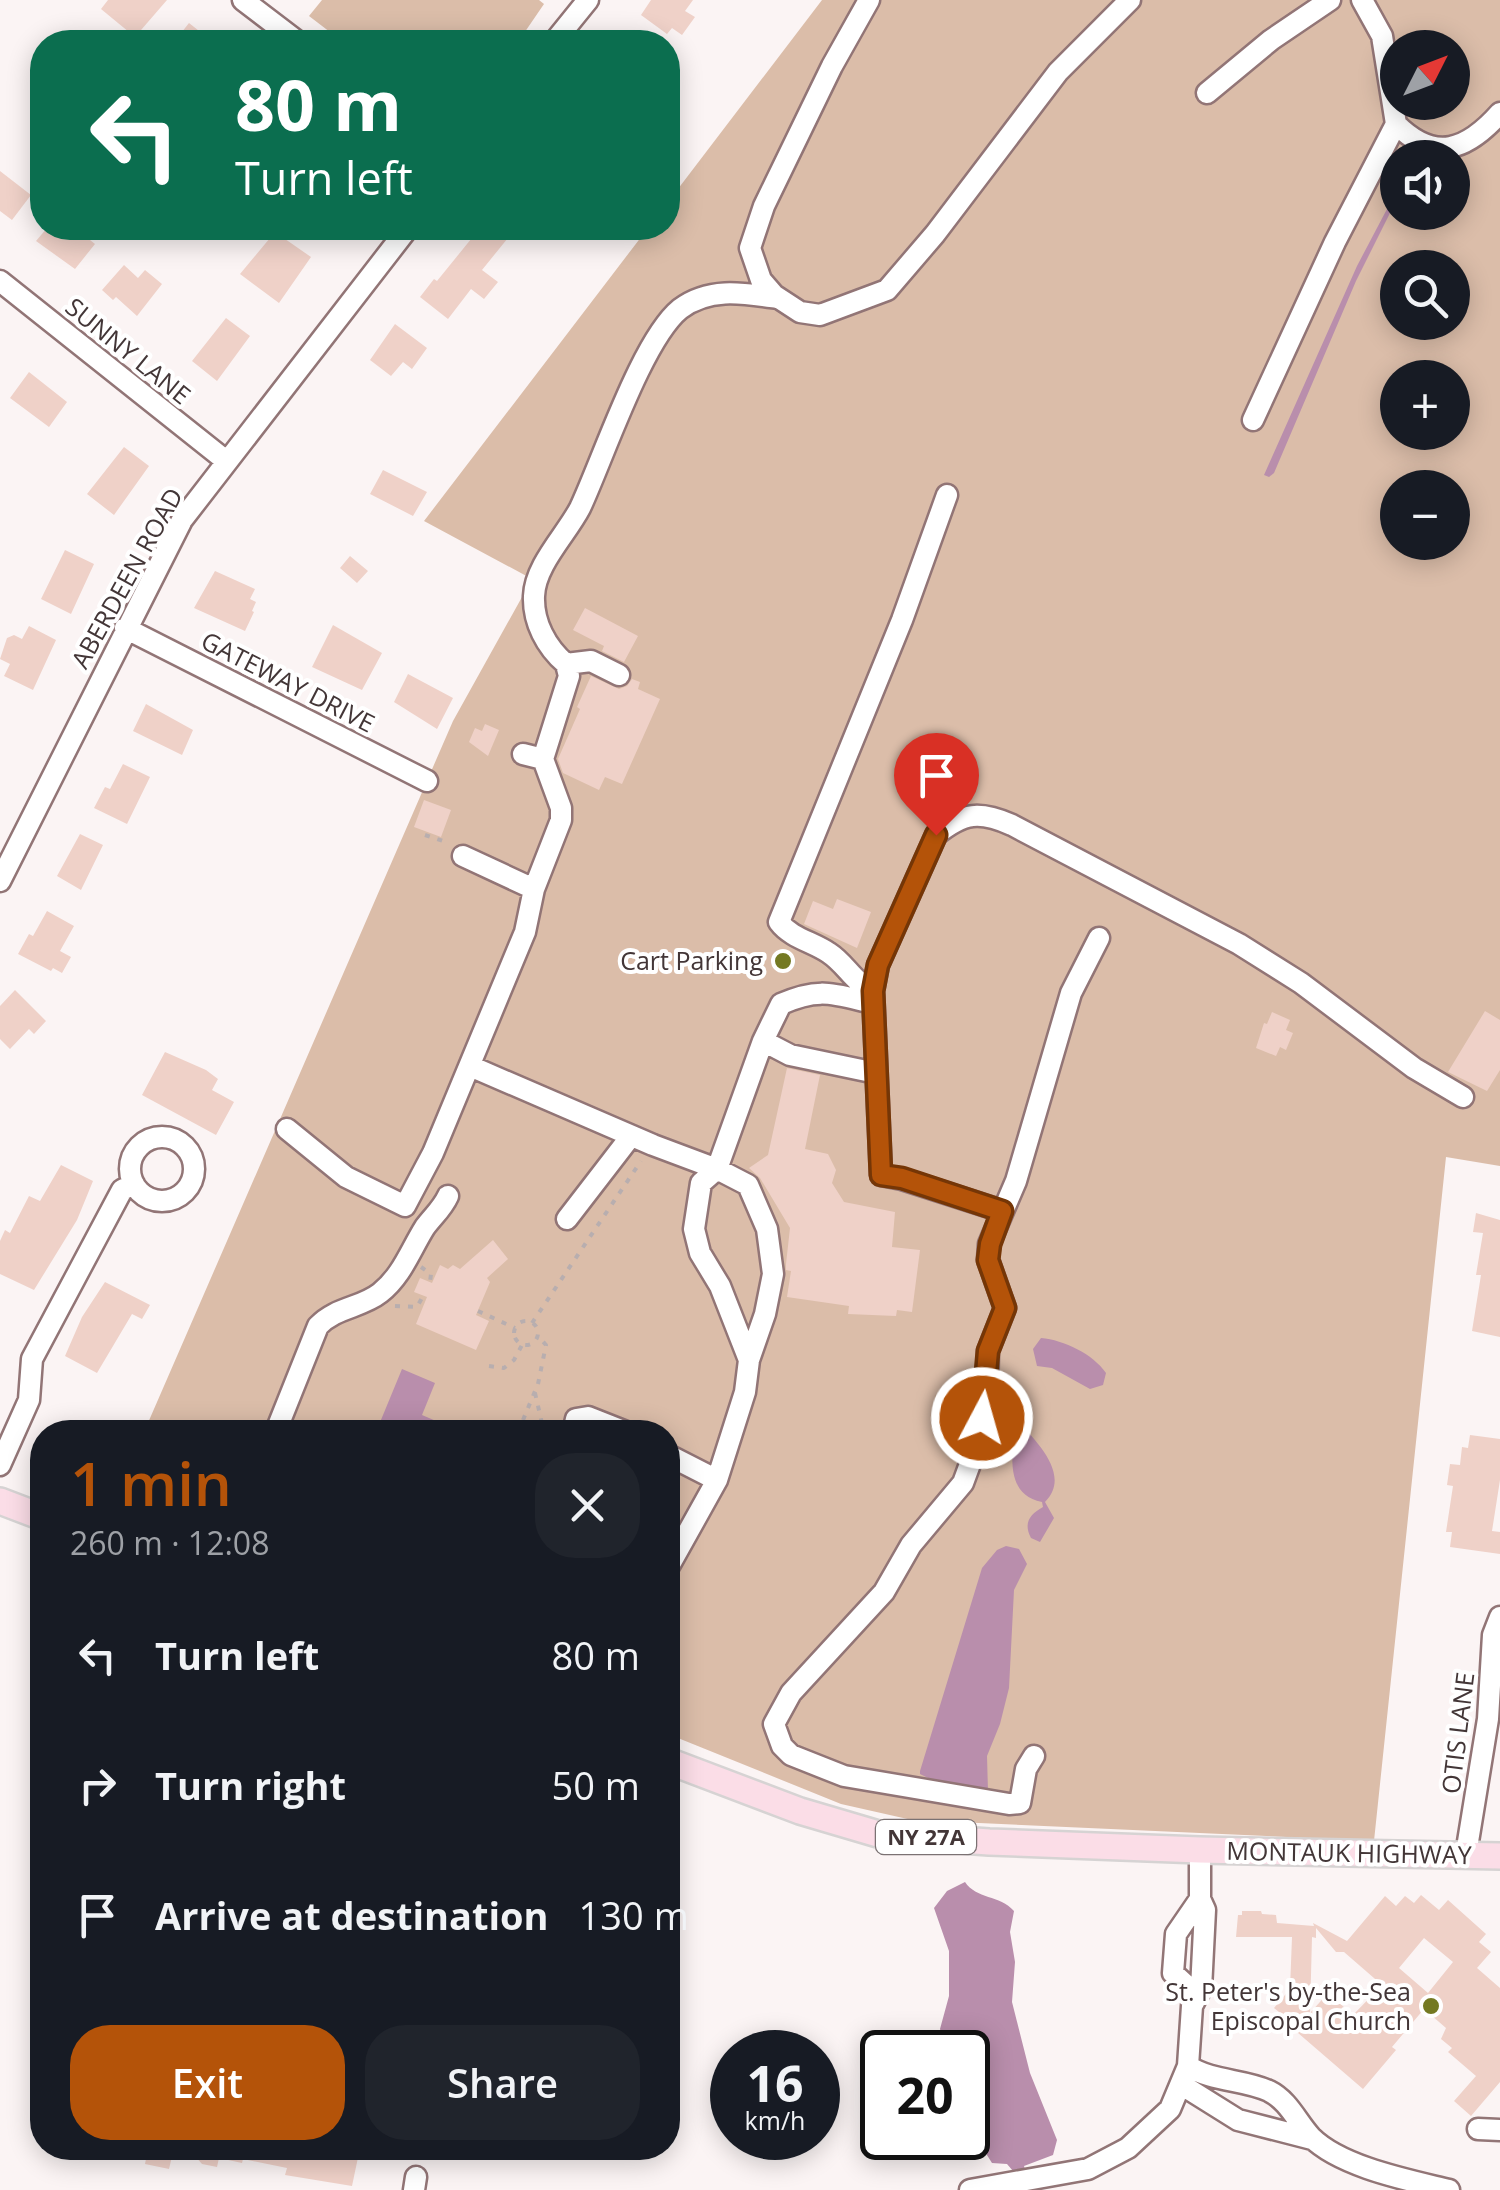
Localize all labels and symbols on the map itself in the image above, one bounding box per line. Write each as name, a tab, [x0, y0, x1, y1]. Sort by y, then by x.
north arrow	[1380, 30, 1470, 120]
street label: SUNNY LANE	[59, 289, 198, 411]
street label: ABERDEEN ROAD	[62, 481, 190, 674]
street label: GATEWAY DRIVE	[196, 623, 381, 739]
pin	[894, 733, 979, 836]
place label: Cart Parking	[620, 943, 763, 977]
marker: Cart Parking	[772, 950, 794, 972]
position arrow	[930, 1366, 1034, 1470]
street label: OTIS LANE	[1433, 1670, 1481, 1795]
road number: NY 27A	[876, 1820, 976, 1854]
street label: MONTAUK HIGHWAY	[1226, 1833, 1472, 1871]
place label: St. Peter's by-the-Sea Episcopal Church	[1165, 1974, 1411, 2037]
marker: St. Peter's by-the-Sea Episcopal Church	[1420, 1995, 1442, 2017]
speed limit sign: 20	[860, 2030, 990, 2160]

